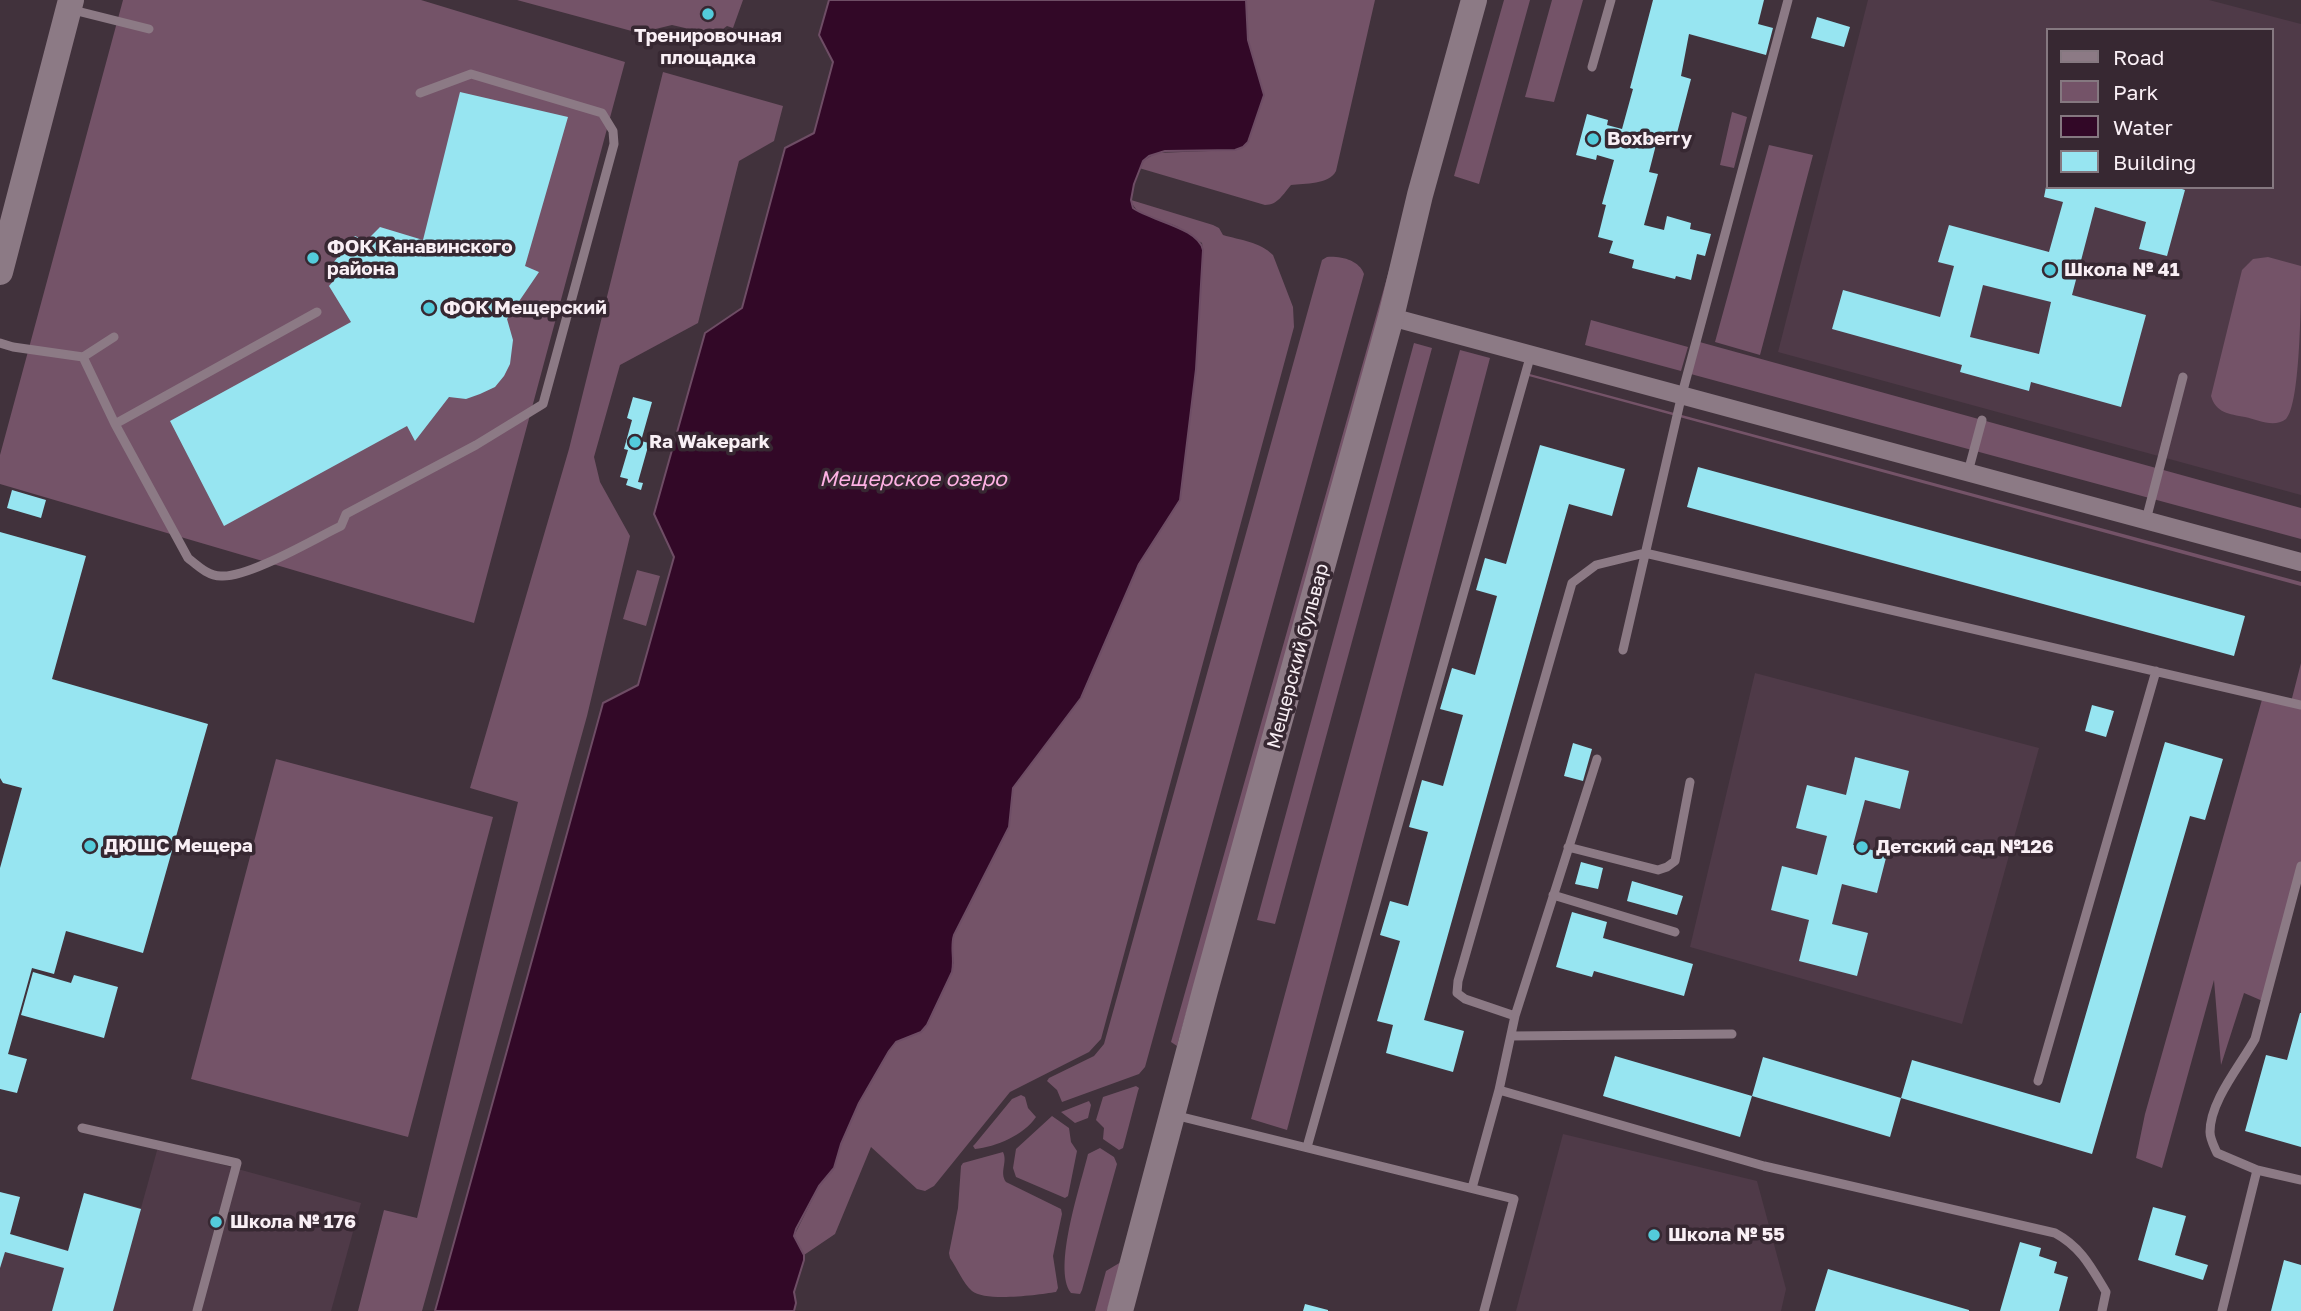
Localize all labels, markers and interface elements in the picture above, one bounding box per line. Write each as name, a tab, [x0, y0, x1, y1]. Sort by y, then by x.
marker: Тренировочная площадка	[700, 6, 716, 22]
place label: Тренировочная площадка	[634, 25, 782, 69]
legend	[2046, 28, 2273, 189]
text: Road	[2113, 44, 2164, 70]
text: Park	[2113, 79, 2158, 105]
text: Water	[2113, 114, 2173, 140]
place label: Boxberry	[1607, 128, 1692, 150]
marker: Boxberry	[1585, 131, 1601, 147]
text: Building	[2113, 149, 2196, 175]
place label: ФОК Канавинского района	[327, 236, 513, 280]
marker: ФОК Канавинского района	[305, 250, 321, 266]
place label: Школа № 41	[2064, 259, 2179, 281]
marker: Школа № 41	[2042, 262, 2058, 278]
place label: ФОК Мещерский	[443, 297, 607, 319]
marker: ФОК Мещерский	[421, 300, 437, 316]
place label: Ra Wakepark	[649, 431, 770, 453]
marker: Ra Wakepark	[627, 434, 643, 450]
water label: Мещерское озеро	[819, 466, 1007, 492]
street label: Мещерский бульвар	[1262, 561, 1334, 751]
place label: ДЮШС Мещера	[104, 835, 253, 857]
place label: Детский сад №126	[1876, 836, 2054, 858]
marker: ДЮШС Мещера	[82, 838, 98, 854]
marker: Детский сад №126	[1854, 839, 1870, 855]
place label: Школа № 176	[230, 1211, 356, 1233]
marker: Школа № 176	[208, 1214, 224, 1230]
place label: Школа № 55	[1668, 1224, 1785, 1246]
marker: Школа № 55	[1646, 1227, 1662, 1243]

